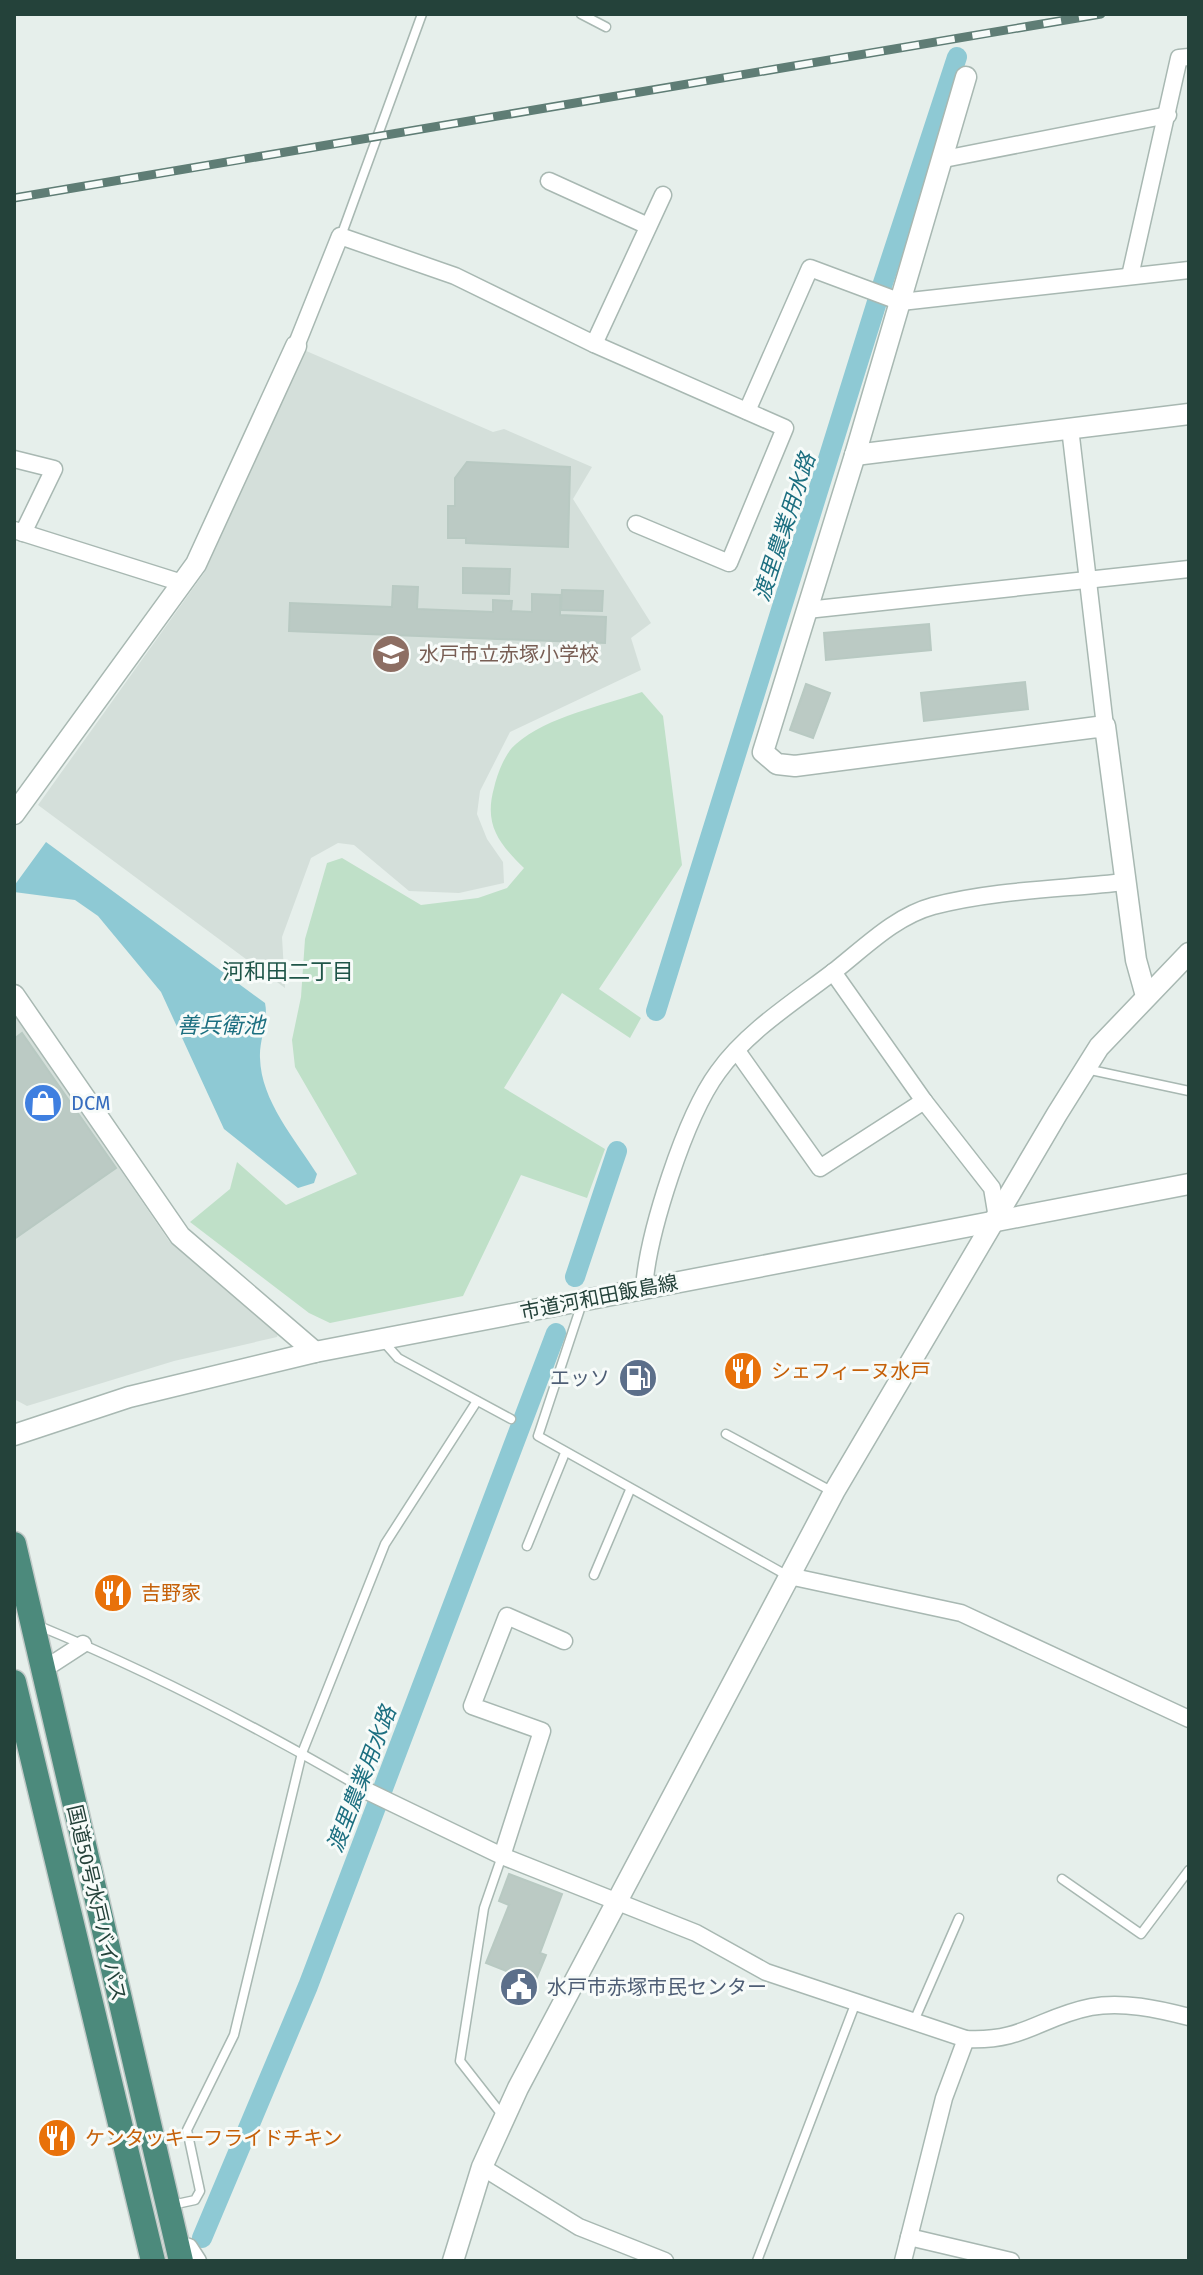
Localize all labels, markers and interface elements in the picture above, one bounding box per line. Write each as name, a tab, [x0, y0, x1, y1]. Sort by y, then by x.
water label: 渡里農業用水路	[748, 448, 822, 605]
school or university icon: 水戸市立赤塚小学校	[370, 633, 412, 675]
place label: 水戸市立赤塚小学校	[419, 642, 599, 666]
district label: 河和田二丁目	[222, 958, 354, 985]
water label: 善兵衛池	[177, 1012, 267, 1039]
shop icon: DCM	[22, 1082, 64, 1124]
place label: DCM	[71, 1091, 111, 1115]
street label: 市道河和田飯島線	[518, 1270, 680, 1324]
restaurant icon: シェフィーヌ水戸	[722, 1350, 764, 1392]
fuel station icon: エッソ	[617, 1357, 659, 1399]
place label: シェフィーヌ水戸	[771, 1359, 931, 1383]
place label: エッソ	[550, 1366, 610, 1390]
restaurant icon: 吉野家	[92, 1572, 134, 1614]
place label: 吉野家	[141, 1581, 201, 1605]
water label: 渡里農業用水路	[321, 1701, 402, 1856]
street label: 国道50号水戸バイパス	[63, 1802, 131, 2004]
public building icon: 水戸市赤塚市民センター	[498, 1966, 540, 2008]
place label: 水戸市赤塚市民センター	[547, 1975, 767, 1999]
restaurant icon: ケンタッキーフライドチキン	[36, 2117, 78, 2159]
place label: ケンタッキーフライドチキン	[85, 2126, 343, 2150]

